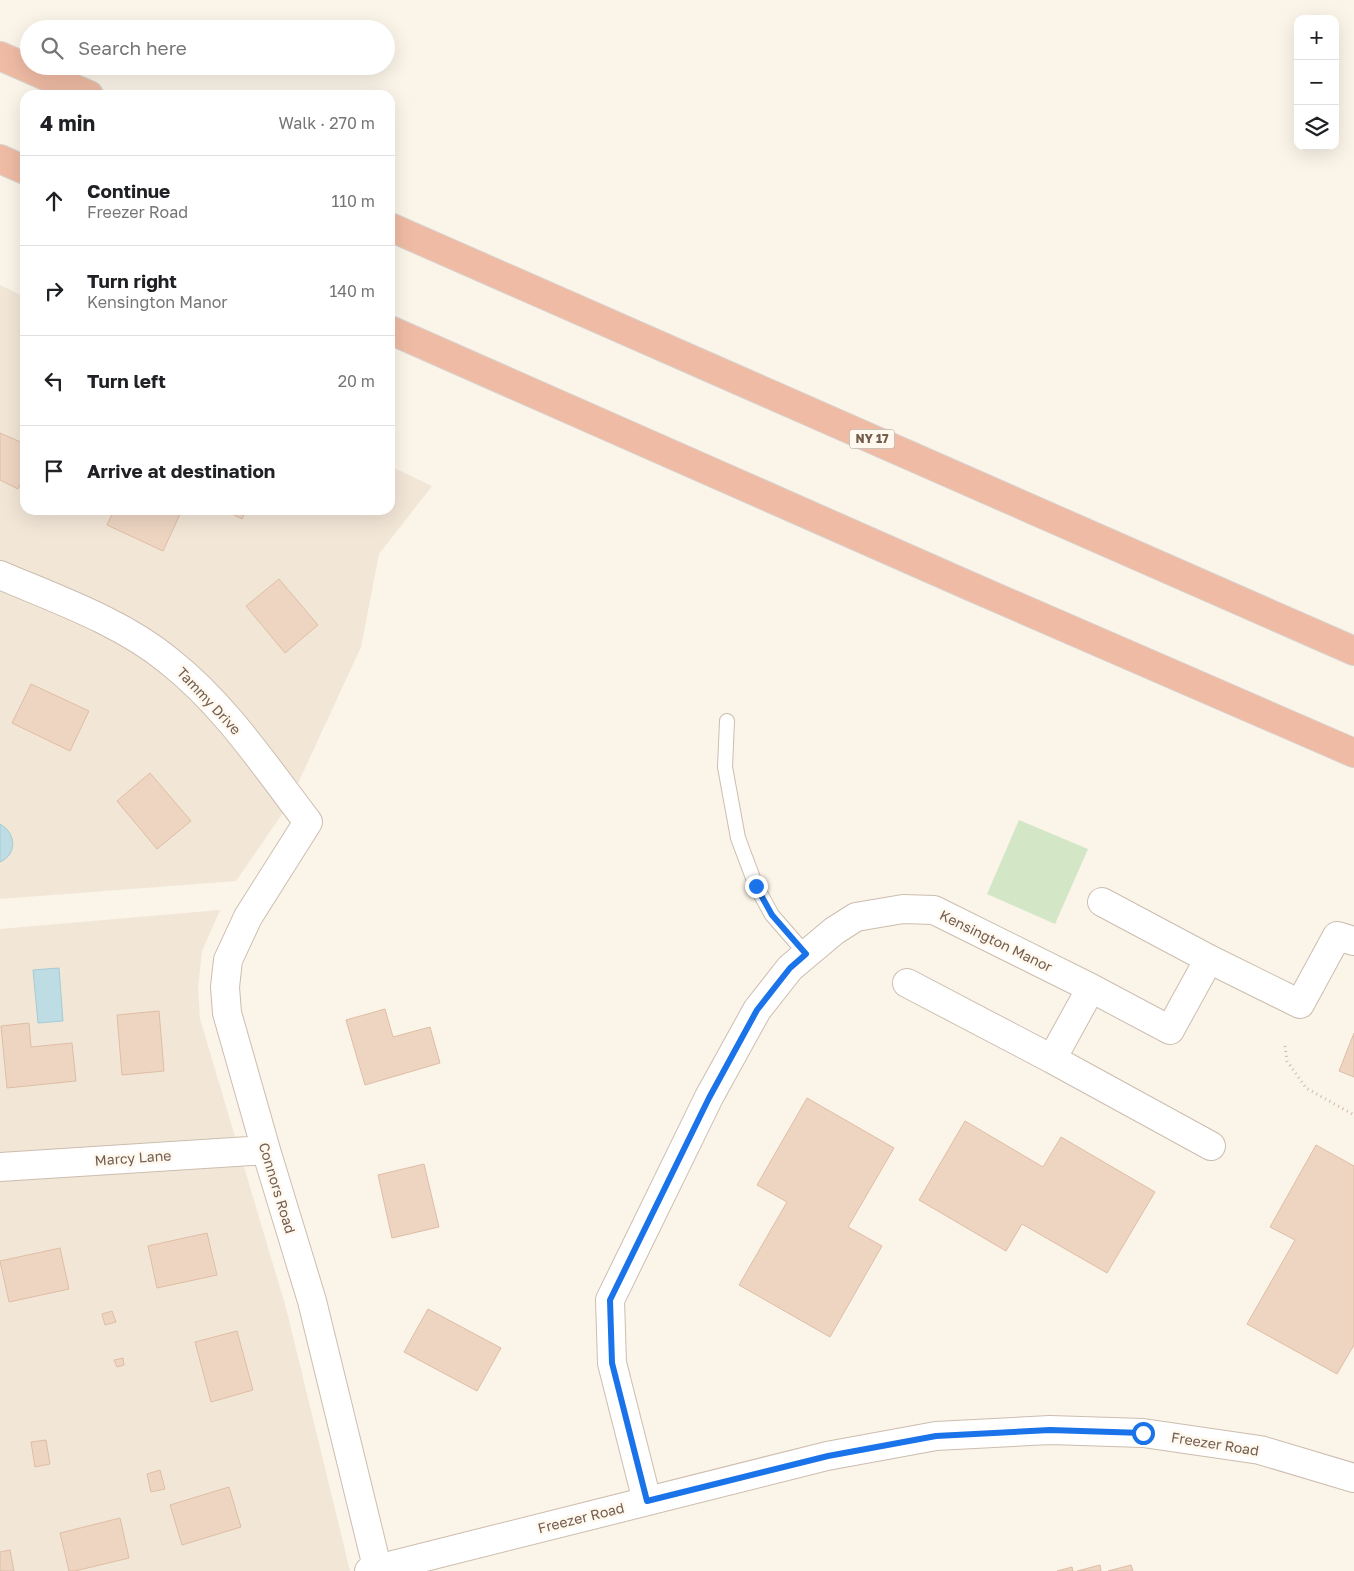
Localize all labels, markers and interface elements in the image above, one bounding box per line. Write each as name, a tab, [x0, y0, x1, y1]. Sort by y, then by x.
map controls	[1294, 15, 1339, 150]
button: +	[1294, 15, 1339, 60]
search box	[20, 20, 395, 75]
icon: search	[38, 34, 66, 62]
text: Search here	[78, 36, 187, 59]
button: −	[1294, 60, 1339, 105]
button: layers	[1294, 105, 1339, 150]
text: 4 min	[40, 110, 95, 136]
text: Walk · 270 m	[278, 113, 375, 133]
text: Continue	[87, 179, 170, 202]
icon: ahead	[40, 187, 68, 215]
text: 110 m	[331, 191, 375, 211]
text: Freezer Road	[87, 202, 188, 222]
text: Turn right	[87, 269, 177, 292]
icon: right	[40, 277, 68, 305]
text: 140 m	[329, 281, 375, 301]
text: Kensington Manor	[87, 292, 228, 312]
icon: left	[40, 367, 68, 395]
text: Turn left	[87, 369, 166, 392]
text: 20 m	[338, 371, 375, 391]
road number: NY 17	[850, 429, 894, 448]
icon: arrive	[40, 457, 68, 485]
text: Arrive at destination	[87, 459, 275, 482]
street label: Tammy Drive	[174, 663, 245, 738]
route end	[745, 875, 768, 898]
street label: Kensington Manor	[937, 906, 1056, 975]
street label: Connors Road	[256, 1140, 299, 1235]
street label: Marcy Lane	[94, 1146, 172, 1169]
route start	[1132, 1422, 1155, 1445]
street label: Freezer Road	[1170, 1428, 1260, 1459]
street label: Freezer Road	[536, 1499, 626, 1536]

